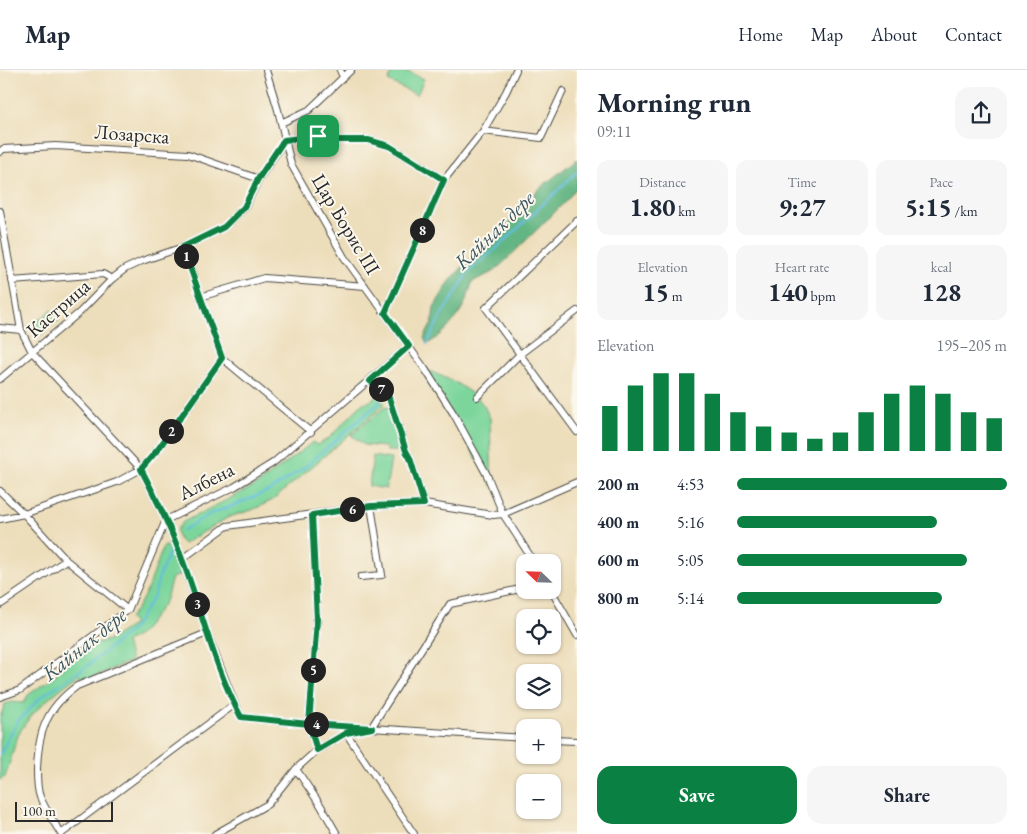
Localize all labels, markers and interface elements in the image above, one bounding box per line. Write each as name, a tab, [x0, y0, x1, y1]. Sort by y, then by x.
text: Map	[25, 19, 70, 50]
text: Home	[738, 23, 783, 46]
text: Map	[811, 23, 843, 46]
text: About	[871, 23, 917, 46]
text: Contact	[945, 23, 1002, 46]
text: Morning run	[597, 84, 751, 120]
button: share	[955, 87, 1007, 139]
pin	[297, 115, 339, 157]
street label: Лозарска	[94, 118, 170, 150]
text: 09:11	[597, 121, 632, 142]
icon: arrive	[304, 122, 332, 150]
street label: Цар Борис III	[306, 169, 386, 279]
text: Distance	[639, 173, 686, 191]
text: Time	[787, 173, 817, 191]
text: Pace	[930, 173, 953, 191]
water label: Кайнак дере	[447, 184, 541, 276]
text: 1.80	[630, 191, 675, 223]
text: 9:27	[779, 191, 825, 223]
text: 5:15	[905, 191, 952, 223]
text: km	[675, 202, 696, 220]
text: /km	[952, 202, 978, 220]
pin: 8	[410, 218, 434, 242]
text: 8	[419, 221, 426, 239]
pin: 1	[174, 244, 198, 268]
text: 1	[183, 247, 190, 265]
text: Elevation	[637, 258, 688, 276]
text: Heart rate	[775, 258, 829, 276]
text: kcal	[931, 258, 952, 276]
street label: Кастрица	[21, 273, 95, 343]
text: 15	[643, 276, 669, 308]
text: 140	[768, 276, 808, 308]
text: 128	[921, 276, 961, 308]
text: m	[669, 287, 683, 305]
text: bpm	[808, 287, 836, 305]
text: Elevation	[597, 335, 655, 356]
text: 195–205 m	[936, 335, 1007, 356]
pin: 7	[368, 376, 394, 402]
text: 7	[378, 380, 385, 398]
pin: 2	[158, 418, 184, 444]
text: 2	[168, 422, 175, 440]
street label: Албена	[173, 456, 238, 506]
text: 200 m	[597, 474, 639, 495]
text: 4:53	[677, 474, 704, 495]
pin: 6	[340, 496, 364, 522]
text: 6	[349, 500, 356, 518]
text: 400 m	[597, 512, 639, 533]
text: 5:16	[677, 512, 704, 533]
text: 600 m	[597, 550, 639, 571]
text: 5:05	[677, 550, 704, 571]
north arrow	[516, 554, 561, 599]
map controls	[516, 554, 561, 819]
text: 800 m	[597, 588, 639, 609]
text: 5:14	[677, 588, 704, 609]
pin: 3	[184, 592, 210, 616]
text: 3	[194, 595, 201, 613]
water label: Кайнак дере	[35, 601, 133, 687]
button: locate	[516, 609, 561, 654]
pin: 5	[300, 658, 326, 682]
text: 5	[310, 661, 317, 679]
button: layers	[516, 664, 561, 709]
pin: 4	[304, 712, 328, 736]
text: 4	[313, 715, 320, 733]
button: +	[516, 719, 561, 764]
button: Save	[597, 766, 797, 824]
button: Share	[807, 766, 1007, 824]
button: −	[516, 774, 561, 819]
scale bar	[15, 799, 112, 822]
text: 100 m	[22, 802, 56, 820]

